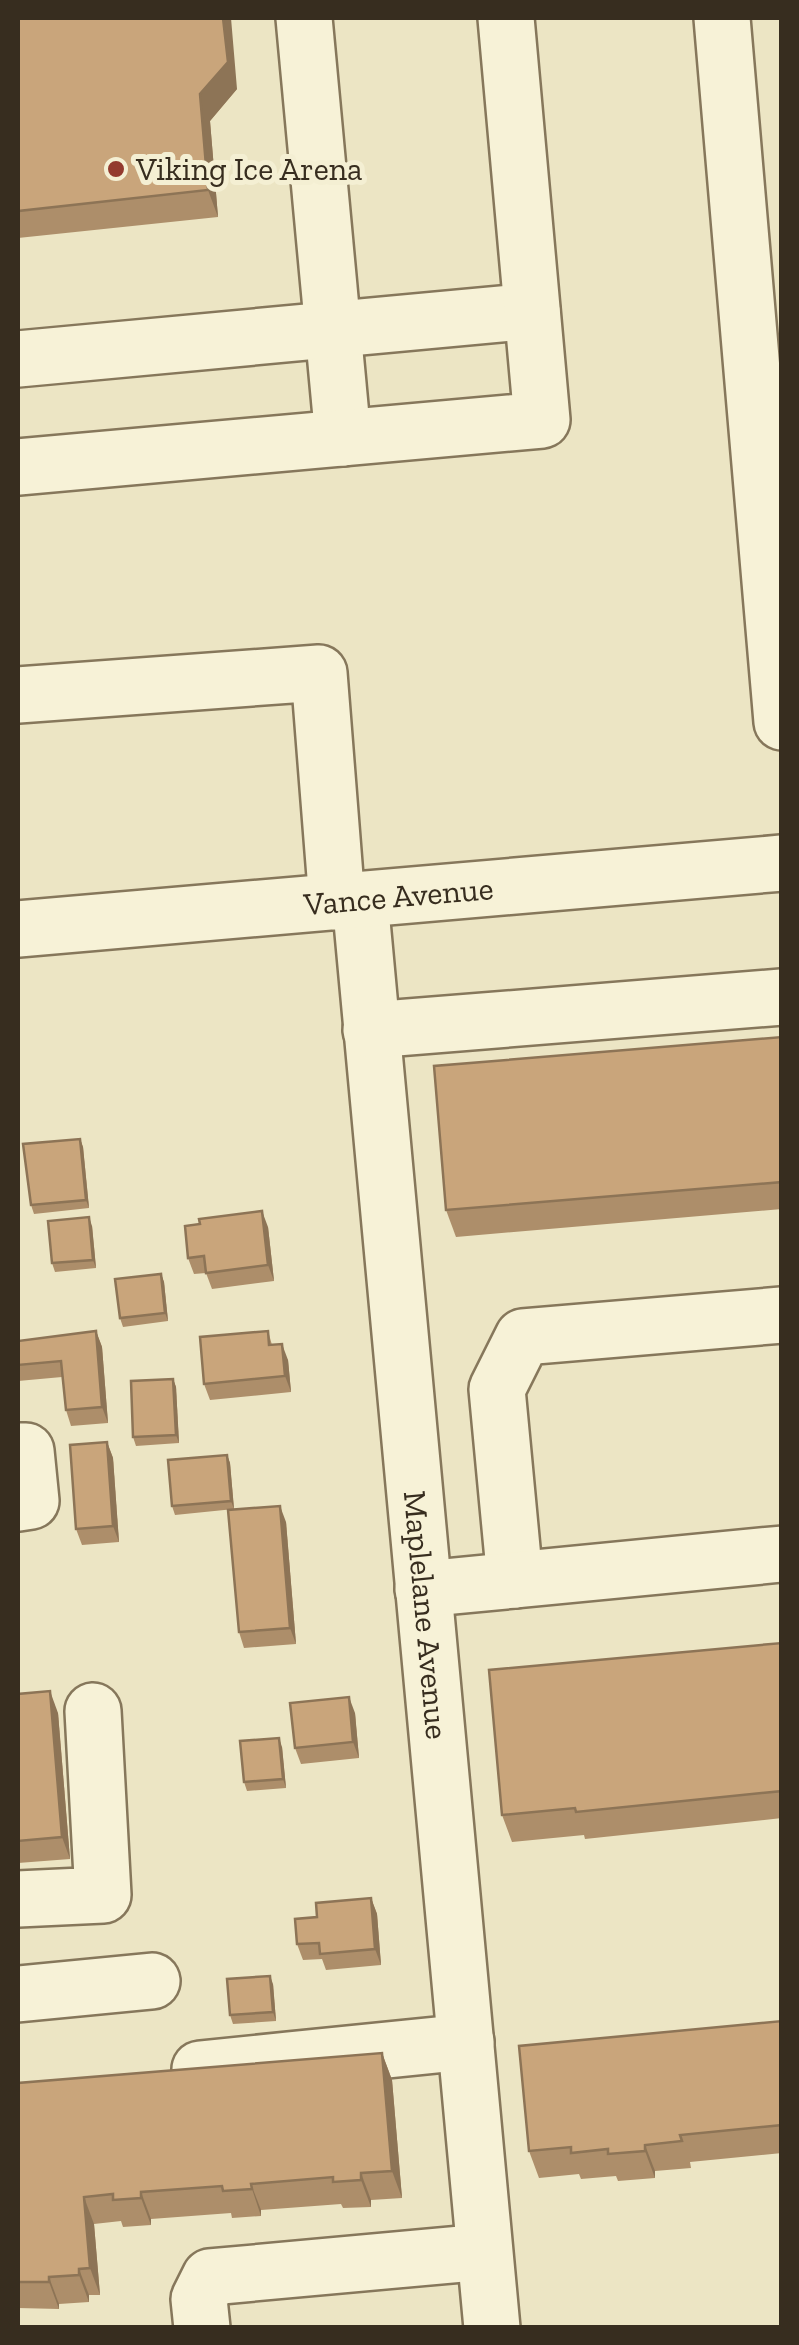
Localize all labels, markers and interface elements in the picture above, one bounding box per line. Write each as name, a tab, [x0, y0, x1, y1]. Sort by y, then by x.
place label: Viking Ice Arena	[135, 150, 363, 188]
marker: Viking Ice Arena	[105, 158, 127, 180]
street label: Vance Avenue	[301, 869, 495, 923]
street label: Maplelane Avenue	[396, 1489, 456, 1741]

